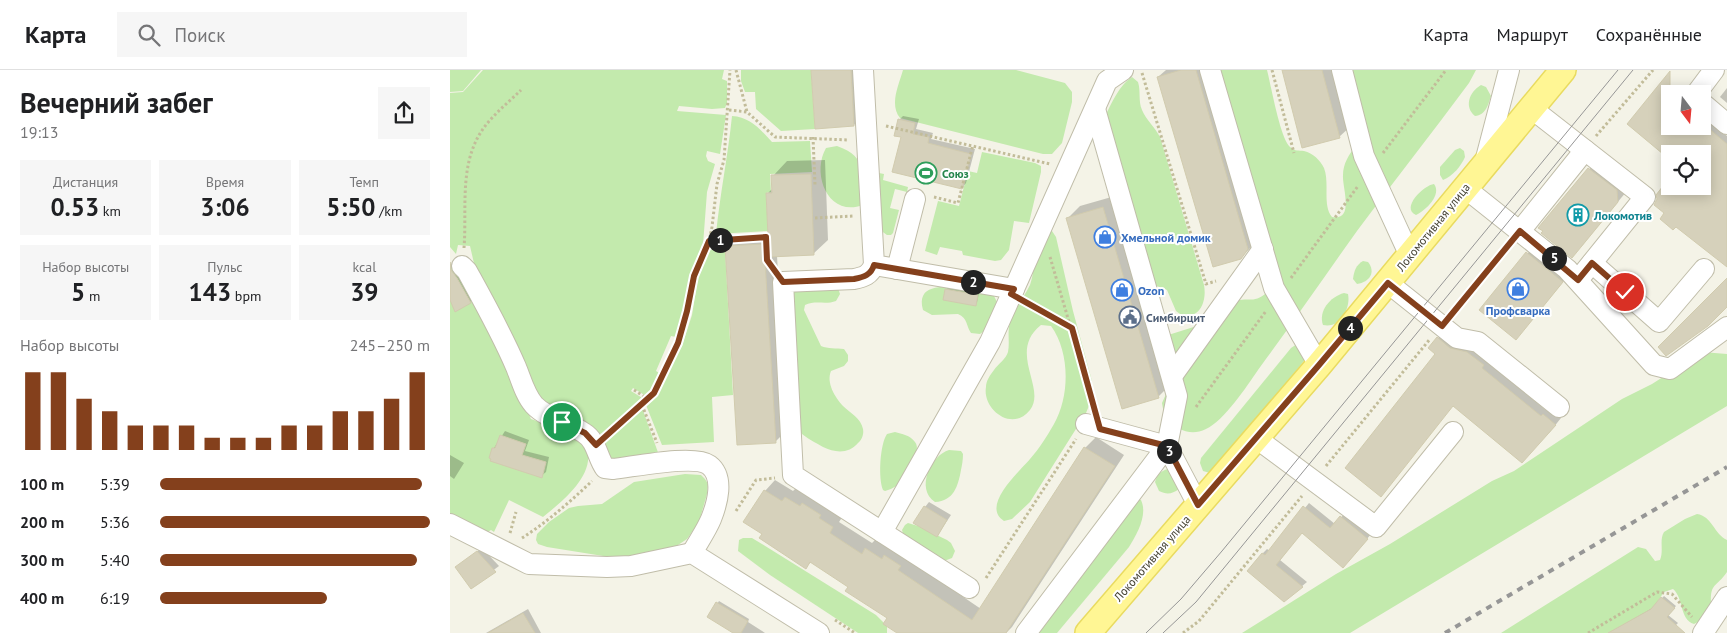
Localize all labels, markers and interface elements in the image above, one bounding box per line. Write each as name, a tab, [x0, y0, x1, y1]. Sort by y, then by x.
search box	[117, 12, 467, 57]
text: Карта	[25, 19, 87, 50]
icon: search	[135, 21, 163, 49]
text: Поиск	[175, 23, 225, 47]
text: Карта	[1423, 23, 1469, 46]
text: Маршрут	[1497, 23, 1568, 46]
text: Сохранённые	[1596, 23, 1702, 46]
text: Вечерний забег	[20, 84, 213, 121]
north arrow	[1661, 85, 1711, 135]
map controls	[1661, 85, 1711, 195]
button: share	[378, 87, 430, 139]
text: 19:13	[20, 122, 58, 142]
button: locate	[1661, 145, 1711, 195]
sports icon: Союз	[914, 161, 938, 185]
place label: Союз	[942, 166, 969, 181]
text: Дистанция	[53, 173, 118, 191]
text: Время	[206, 173, 244, 191]
text: Темп	[350, 173, 379, 191]
street label: Локомотивная улица	[1392, 180, 1473, 275]
text: 0.53	[50, 191, 99, 223]
text: 3:06	[200, 191, 250, 223]
text: 5:50	[326, 191, 376, 223]
text: km	[99, 202, 121, 220]
text: /km	[376, 202, 402, 220]
building icon: Локомотив	[1566, 203, 1590, 227]
place label: Локомотив	[1593, 208, 1652, 223]
shop icon: Хмельной домик	[1093, 225, 1117, 249]
pin: 1	[708, 228, 732, 252]
place label: Хмельной домик	[1121, 230, 1211, 245]
text: 1	[717, 231, 724, 249]
pin: 5	[1542, 246, 1566, 270]
text: 5	[1551, 249, 1558, 267]
text: Набор высоты	[42, 258, 129, 276]
text: Пульс	[207, 258, 243, 276]
text: kcal	[352, 258, 376, 276]
pin: 2	[960, 270, 986, 294]
pin	[1604, 271, 1646, 313]
text: 2	[970, 273, 977, 291]
text: 5	[71, 276, 85, 308]
text: 143	[189, 276, 231, 308]
text: 39	[350, 276, 379, 308]
shop icon: Профсварка	[1506, 277, 1530, 301]
shop icon: Ozon	[1110, 278, 1134, 302]
icon: check	[1611, 278, 1639, 306]
place label: Ozon	[1138, 283, 1164, 298]
text: m	[85, 287, 100, 305]
text: bpm	[231, 287, 261, 305]
place label: Профсварка	[1486, 303, 1550, 318]
public building icon: Симбирцит	[1118, 305, 1142, 329]
place label: Симбирцит	[1146, 310, 1205, 325]
pin: 4	[1338, 316, 1362, 340]
text: 4	[1347, 319, 1354, 337]
text: Набор высоты	[20, 335, 119, 355]
text: 245–250 m	[350, 335, 430, 355]
pin	[541, 401, 583, 443]
icon: arrive	[548, 408, 576, 436]
pin: 3	[1156, 438, 1182, 464]
text: 3	[1166, 442, 1173, 460]
text: 100 m	[20, 474, 64, 494]
text: 5:39	[100, 474, 130, 494]
text: 200 m	[20, 512, 64, 532]
text: 5:36	[100, 512, 130, 532]
street label: Локомотивная улица	[1110, 512, 1193, 605]
text: 300 m	[20, 550, 64, 570]
text: 5:40	[100, 550, 130, 570]
text: 400 m	[20, 588, 64, 608]
text: 6:19	[100, 588, 130, 608]

